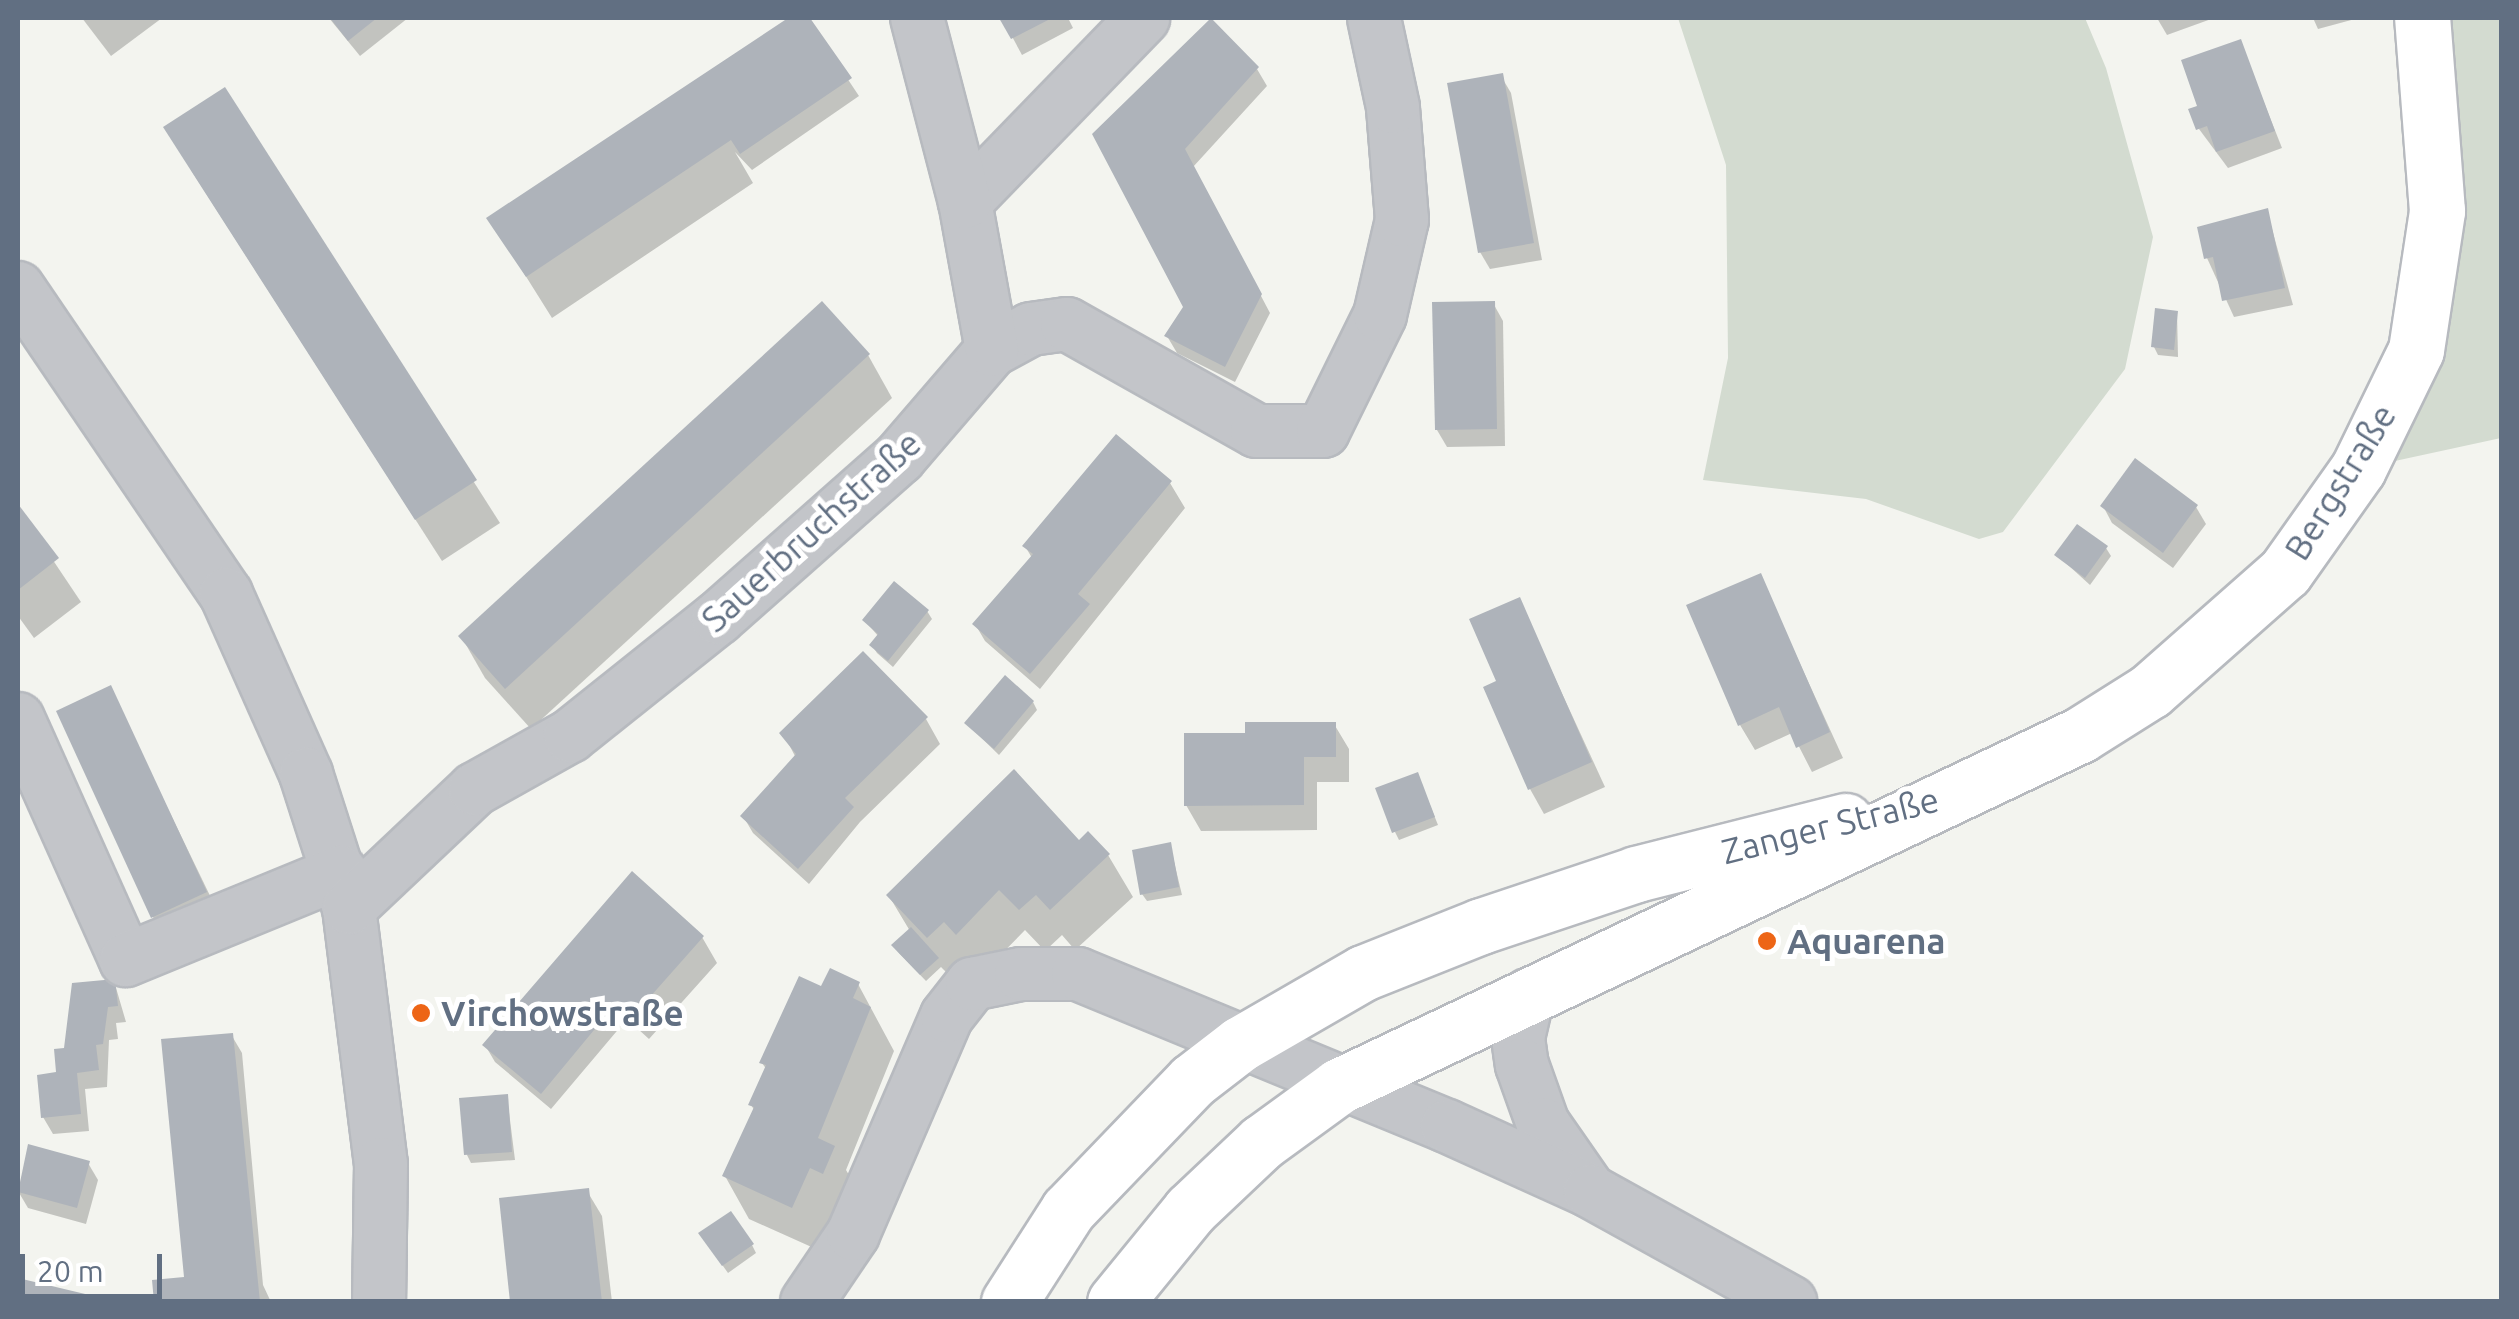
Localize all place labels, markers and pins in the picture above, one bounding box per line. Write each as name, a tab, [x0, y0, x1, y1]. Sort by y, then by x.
place label: Aquarena	[1787, 920, 1946, 962]
marker: Aquarena	[1756, 930, 1778, 952]
place label: Virchowstraße	[441, 992, 684, 1034]
marker: Virchowstraße	[410, 1002, 432, 1024]

